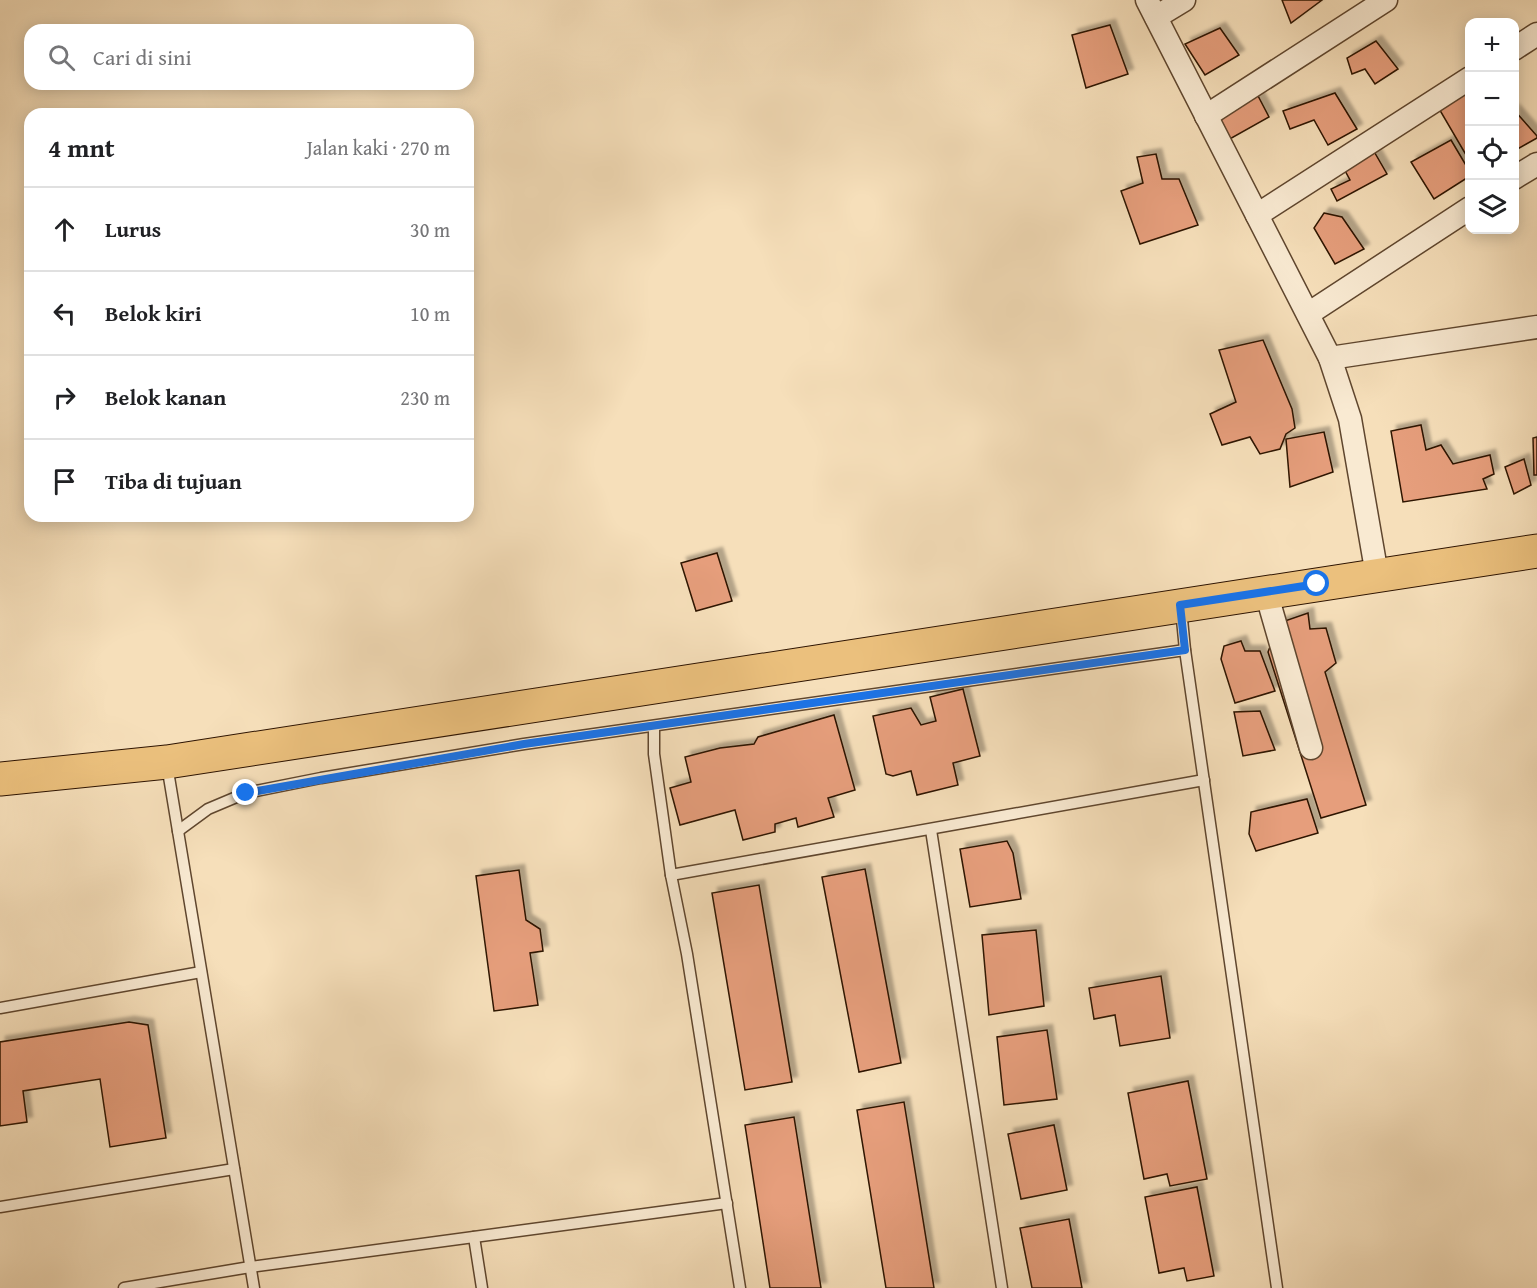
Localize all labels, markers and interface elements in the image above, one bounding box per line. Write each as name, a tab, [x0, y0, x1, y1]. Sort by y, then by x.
map controls	[1465, 18, 1519, 234]
button: +	[1465, 18, 1519, 72]
search box	[24, 24, 474, 90]
icon: search	[45, 41, 78, 74]
text: Cari di sini	[93, 41, 192, 73]
button: −	[1465, 72, 1519, 126]
button: locate	[1465, 126, 1519, 180]
text: 4 mnt	[48, 128, 115, 167]
text: Jalan kaki · 270 m	[306, 133, 450, 162]
button: layers	[1465, 180, 1519, 234]
icon: ahead	[48, 213, 81, 246]
text: Lurus	[105, 213, 161, 245]
text: 30 m	[410, 215, 450, 244]
icon: left	[48, 297, 81, 330]
text: Belok kiri	[105, 297, 202, 329]
text: 10 m	[410, 299, 450, 328]
icon: right	[48, 381, 81, 414]
text: Belok kanan	[105, 381, 226, 413]
text: 230 m	[400, 383, 450, 412]
icon: arrive	[48, 465, 81, 498]
text: Tiba di tujuan	[105, 465, 242, 497]
route start	[1303, 570, 1329, 596]
route end	[232, 779, 258, 805]

